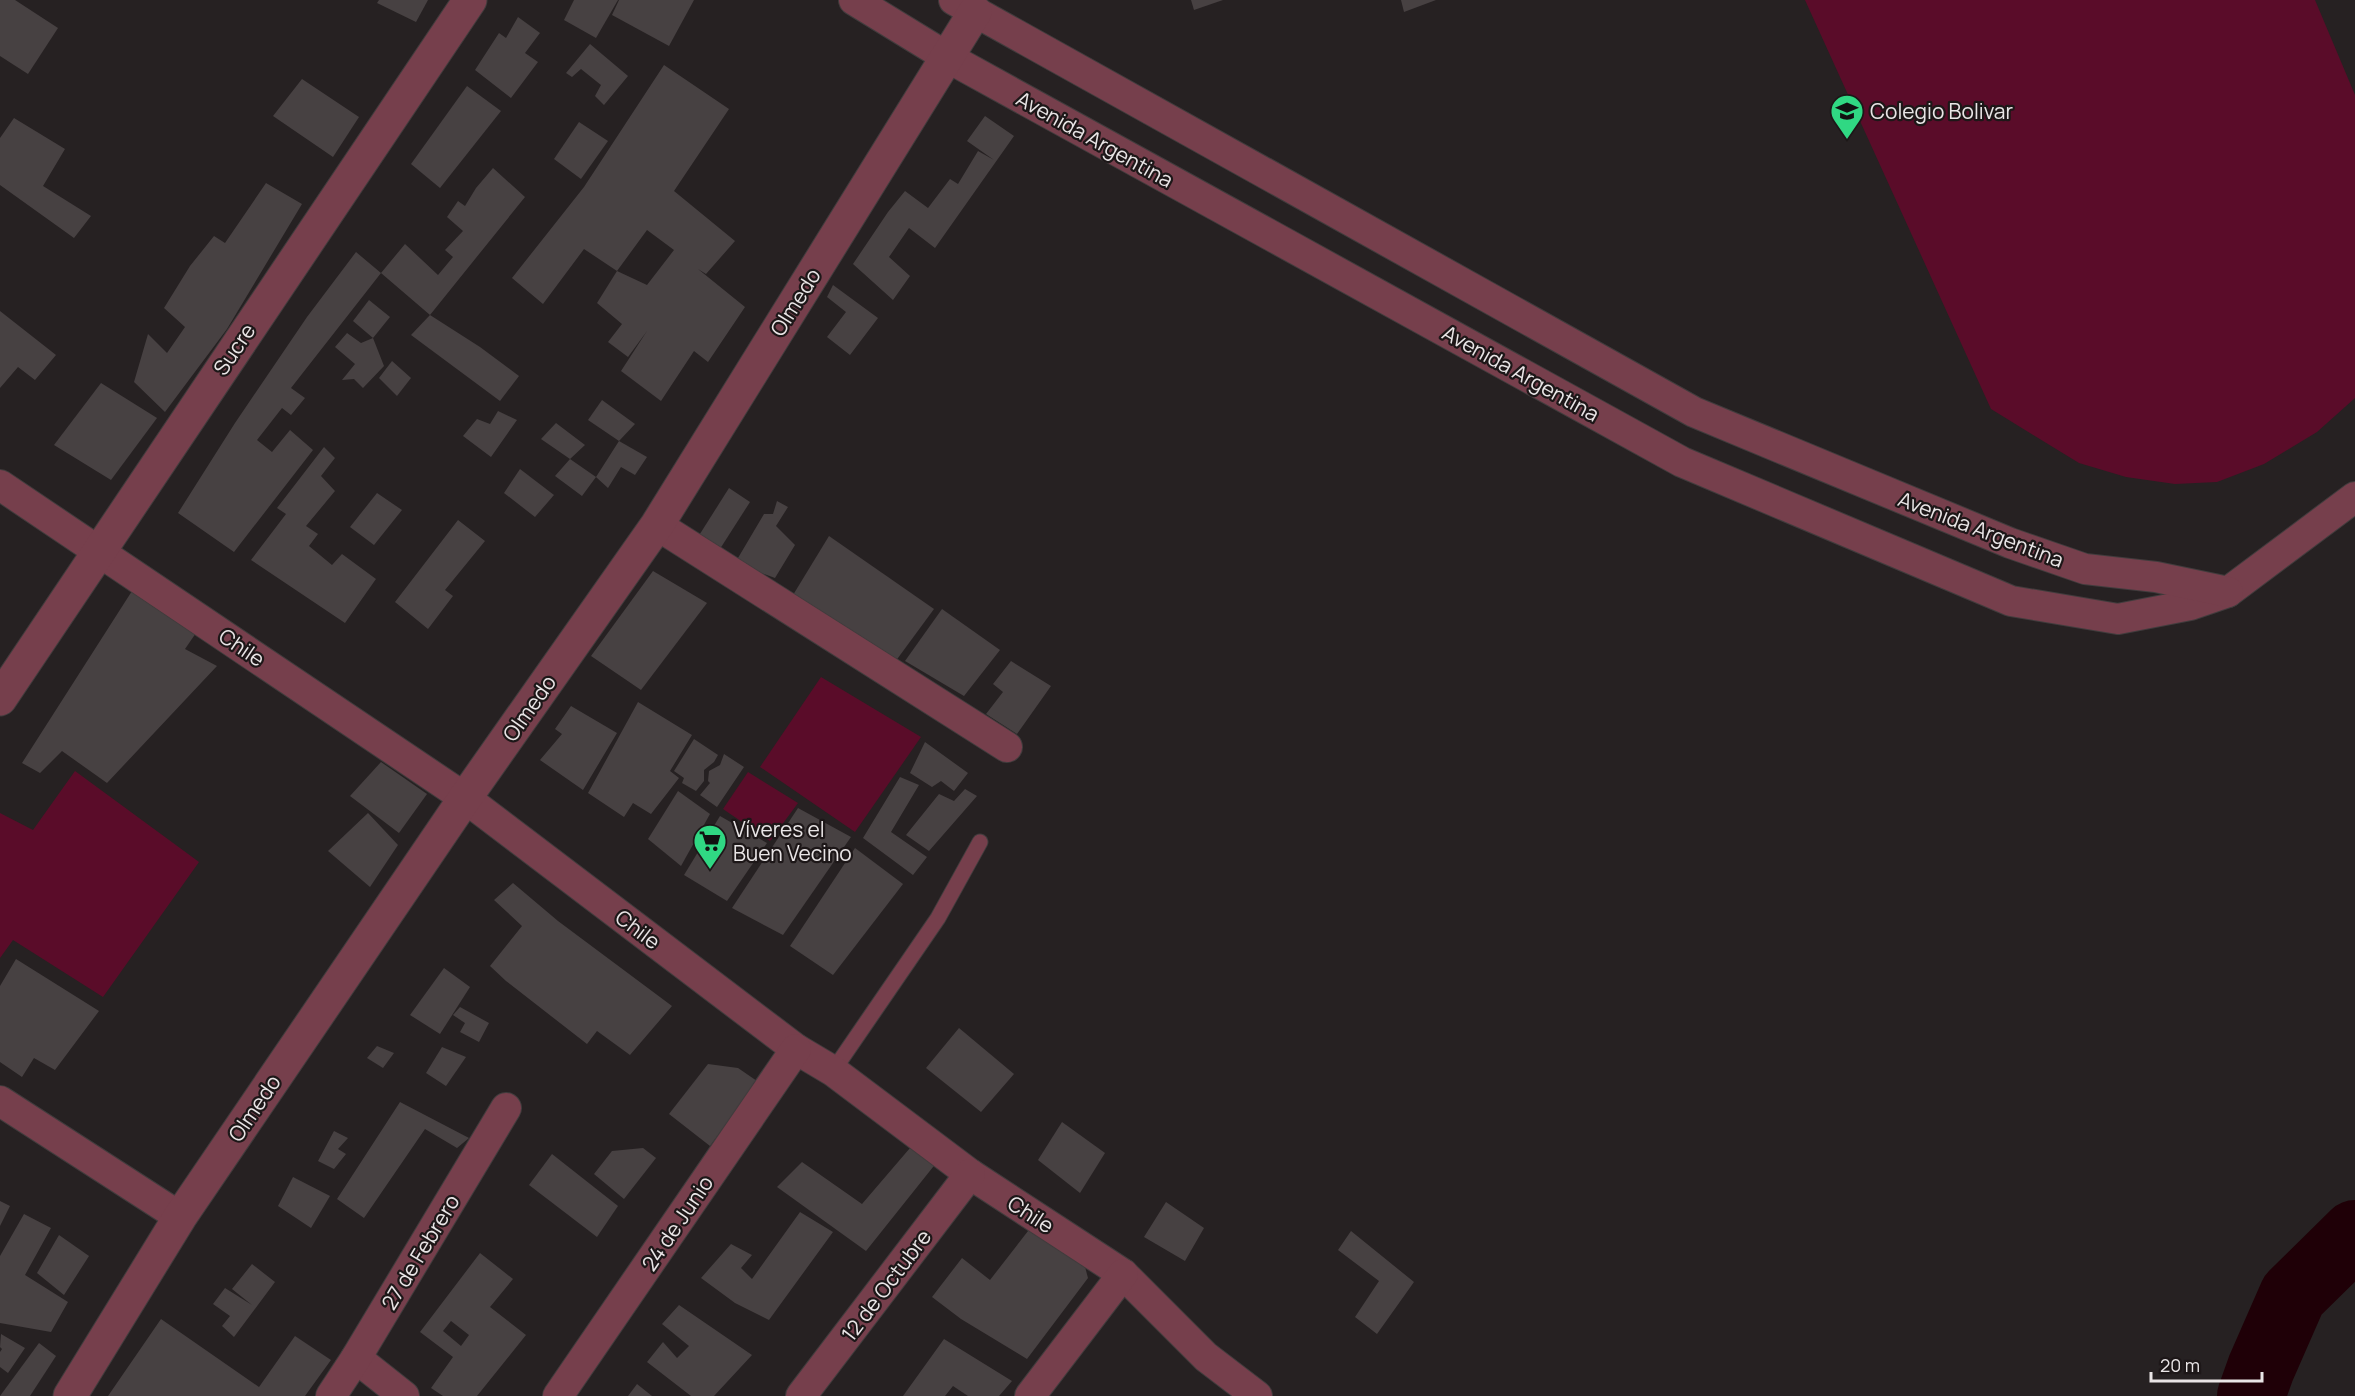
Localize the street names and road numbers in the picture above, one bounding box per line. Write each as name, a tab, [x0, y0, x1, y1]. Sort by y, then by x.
street label: Avenida Argentina	[1012, 84, 1178, 194]
street label: Olmedo	[763, 263, 827, 341]
street label: Sucre	[207, 318, 261, 380]
street label: Avenida Argentina	[1438, 318, 1604, 428]
street label: Avenida Argentina	[1894, 485, 2068, 573]
street label: Chile	[214, 622, 270, 672]
street label: Olmedo	[496, 669, 562, 747]
street label: Chile	[610, 903, 666, 955]
street label: Olmedo	[221, 1069, 287, 1147]
street label: 24 de Junio	[635, 1170, 719, 1276]
street label: 27 de Febrero	[375, 1189, 465, 1315]
street label: Chile	[1003, 1189, 1059, 1239]
street label: 12 de Octubre	[835, 1223, 937, 1347]

